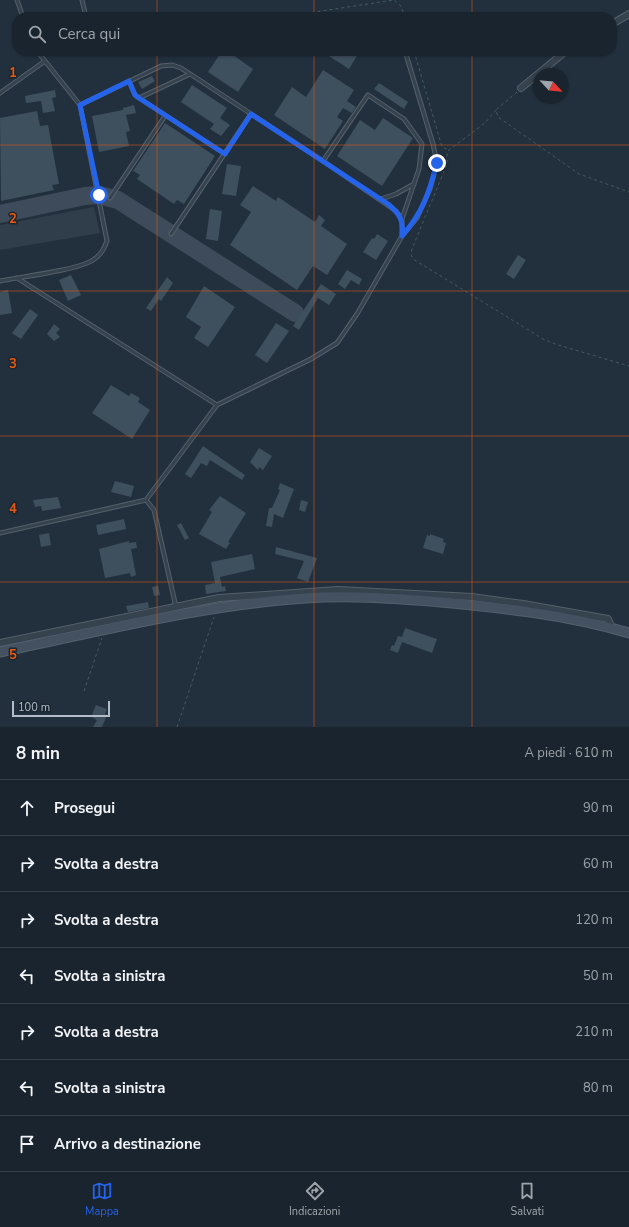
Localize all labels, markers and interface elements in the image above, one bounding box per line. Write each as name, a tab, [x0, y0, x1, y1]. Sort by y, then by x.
search box	[12, 12, 617, 56]
icon: search	[26, 23, 48, 45]
text: Cerca qui	[58, 24, 120, 44]
text: 1	[9, 64, 17, 82]
north arrow	[533, 68, 569, 104]
route end	[428, 154, 446, 172]
route start	[90, 186, 108, 204]
text: 2	[9, 210, 17, 228]
text: 3	[9, 355, 17, 373]
text: 4	[9, 500, 17, 518]
text: 5	[9, 646, 17, 664]
scale bar	[12, 699, 110, 718]
text: 100 m	[18, 700, 50, 715]
text: 8 min	[16, 742, 60, 765]
text: A piedi · 610 m	[525, 744, 613, 762]
icon: ahead	[16, 797, 38, 819]
text: Prosegui	[54, 798, 115, 818]
text: 90 m	[583, 799, 613, 817]
icon: right	[16, 853, 38, 875]
text: Svolta a destra	[54, 854, 159, 874]
text: 60 m	[583, 855, 613, 873]
icon: right	[16, 909, 38, 931]
text: Svolta a destra	[54, 910, 159, 930]
text: 120 m	[575, 911, 613, 929]
icon: left	[16, 965, 38, 987]
text: Svolta a sinistra	[54, 966, 165, 986]
text: 50 m	[583, 967, 613, 985]
icon: right	[16, 1021, 38, 1043]
text: Svolta a destra	[54, 1022, 159, 1042]
text: 210 m	[575, 1023, 613, 1041]
icon: left	[16, 1077, 38, 1099]
text: Svolta a sinistra	[54, 1078, 165, 1098]
text: 80 m	[583, 1079, 613, 1097]
icon: arrive	[16, 1133, 38, 1155]
text: Arrivo a destinazione	[54, 1134, 201, 1154]
tab: Mappa	[85, 1180, 119, 1219]
tab: Indicazioni	[289, 1180, 340, 1219]
tab: Salvati	[510, 1180, 544, 1219]

